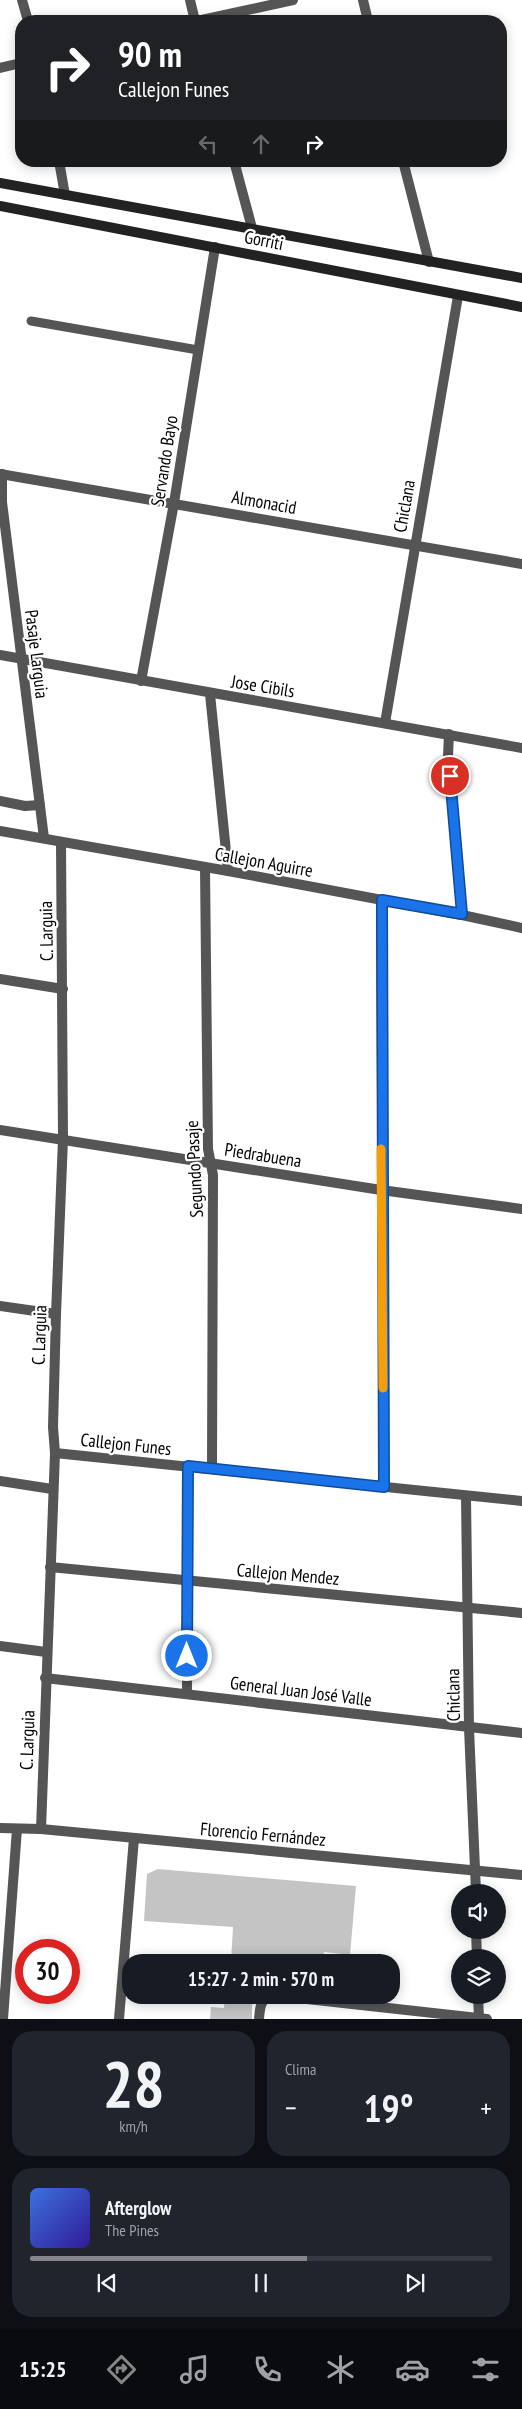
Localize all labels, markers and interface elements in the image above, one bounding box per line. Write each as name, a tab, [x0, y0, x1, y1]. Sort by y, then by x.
text: 90 m	[118, 31, 182, 77]
icon: right	[35, 35, 100, 100]
text: Callejon Funes	[118, 75, 229, 103]
icon: left	[194, 130, 222, 158]
icon: ahead	[247, 130, 275, 158]
icon: right	[300, 130, 328, 158]
street label: Gorriti	[243, 225, 285, 255]
street label: Servando Bayo	[145, 414, 183, 508]
street label: Chiclana	[388, 478, 420, 534]
street label: Almonacid	[230, 485, 298, 519]
street label: Pasaje Larguia	[20, 608, 54, 700]
street label: Jose Cibils	[229, 670, 296, 702]
pin	[429, 755, 471, 797]
icon: arrive	[436, 762, 464, 790]
street label: Callejon Aguirre	[213, 842, 315, 882]
street label: C. Larguia	[34, 901, 58, 961]
street label: Segundo Pasaje	[180, 1120, 208, 1218]
street label: Piedrabuena	[223, 1138, 303, 1172]
street label: C. Larguia	[26, 1305, 52, 1365]
street label: Callejon Funes	[80, 1428, 172, 1460]
street label: Callejon Mendez	[236, 1558, 340, 1590]
position arrow	[160, 1629, 212, 1681]
street label: Chiclana	[441, 1668, 465, 1722]
street label: General Juan José Valle	[229, 1671, 373, 1711]
street label: C. Larguia	[14, 1710, 40, 1770]
street label: Florencio Fernández	[199, 1817, 327, 1851]
map controls	[451, 1884, 506, 2004]
button: sound	[451, 1884, 506, 1939]
speed limit sign: 30	[15, 1939, 80, 2004]
button: layers	[451, 1949, 506, 2004]
text: 15:27 · 2 min · 570 m	[188, 1967, 334, 1991]
text: 28	[102, 2041, 165, 2125]
text: Clima	[285, 2059, 316, 2079]
text: 19°	[363, 2083, 414, 2132]
text: −	[285, 2089, 297, 2126]
text: +	[480, 2089, 492, 2126]
text: km/h	[119, 2116, 148, 2136]
text: Afterglow	[105, 2196, 171, 2220]
text: The Pines	[105, 2220, 159, 2240]
icon: previous	[93, 2269, 121, 2297]
icon: pause	[247, 2269, 275, 2297]
icon: next	[401, 2269, 429, 2297]
icon: directions	[104, 2352, 139, 2387]
icon: music	[177, 2352, 212, 2387]
icon: phone	[250, 2352, 285, 2387]
icon: climate	[323, 2352, 358, 2387]
icon: car	[395, 2352, 430, 2387]
icon: filters	[468, 2352, 503, 2387]
text: 15:25	[19, 2355, 66, 2383]

